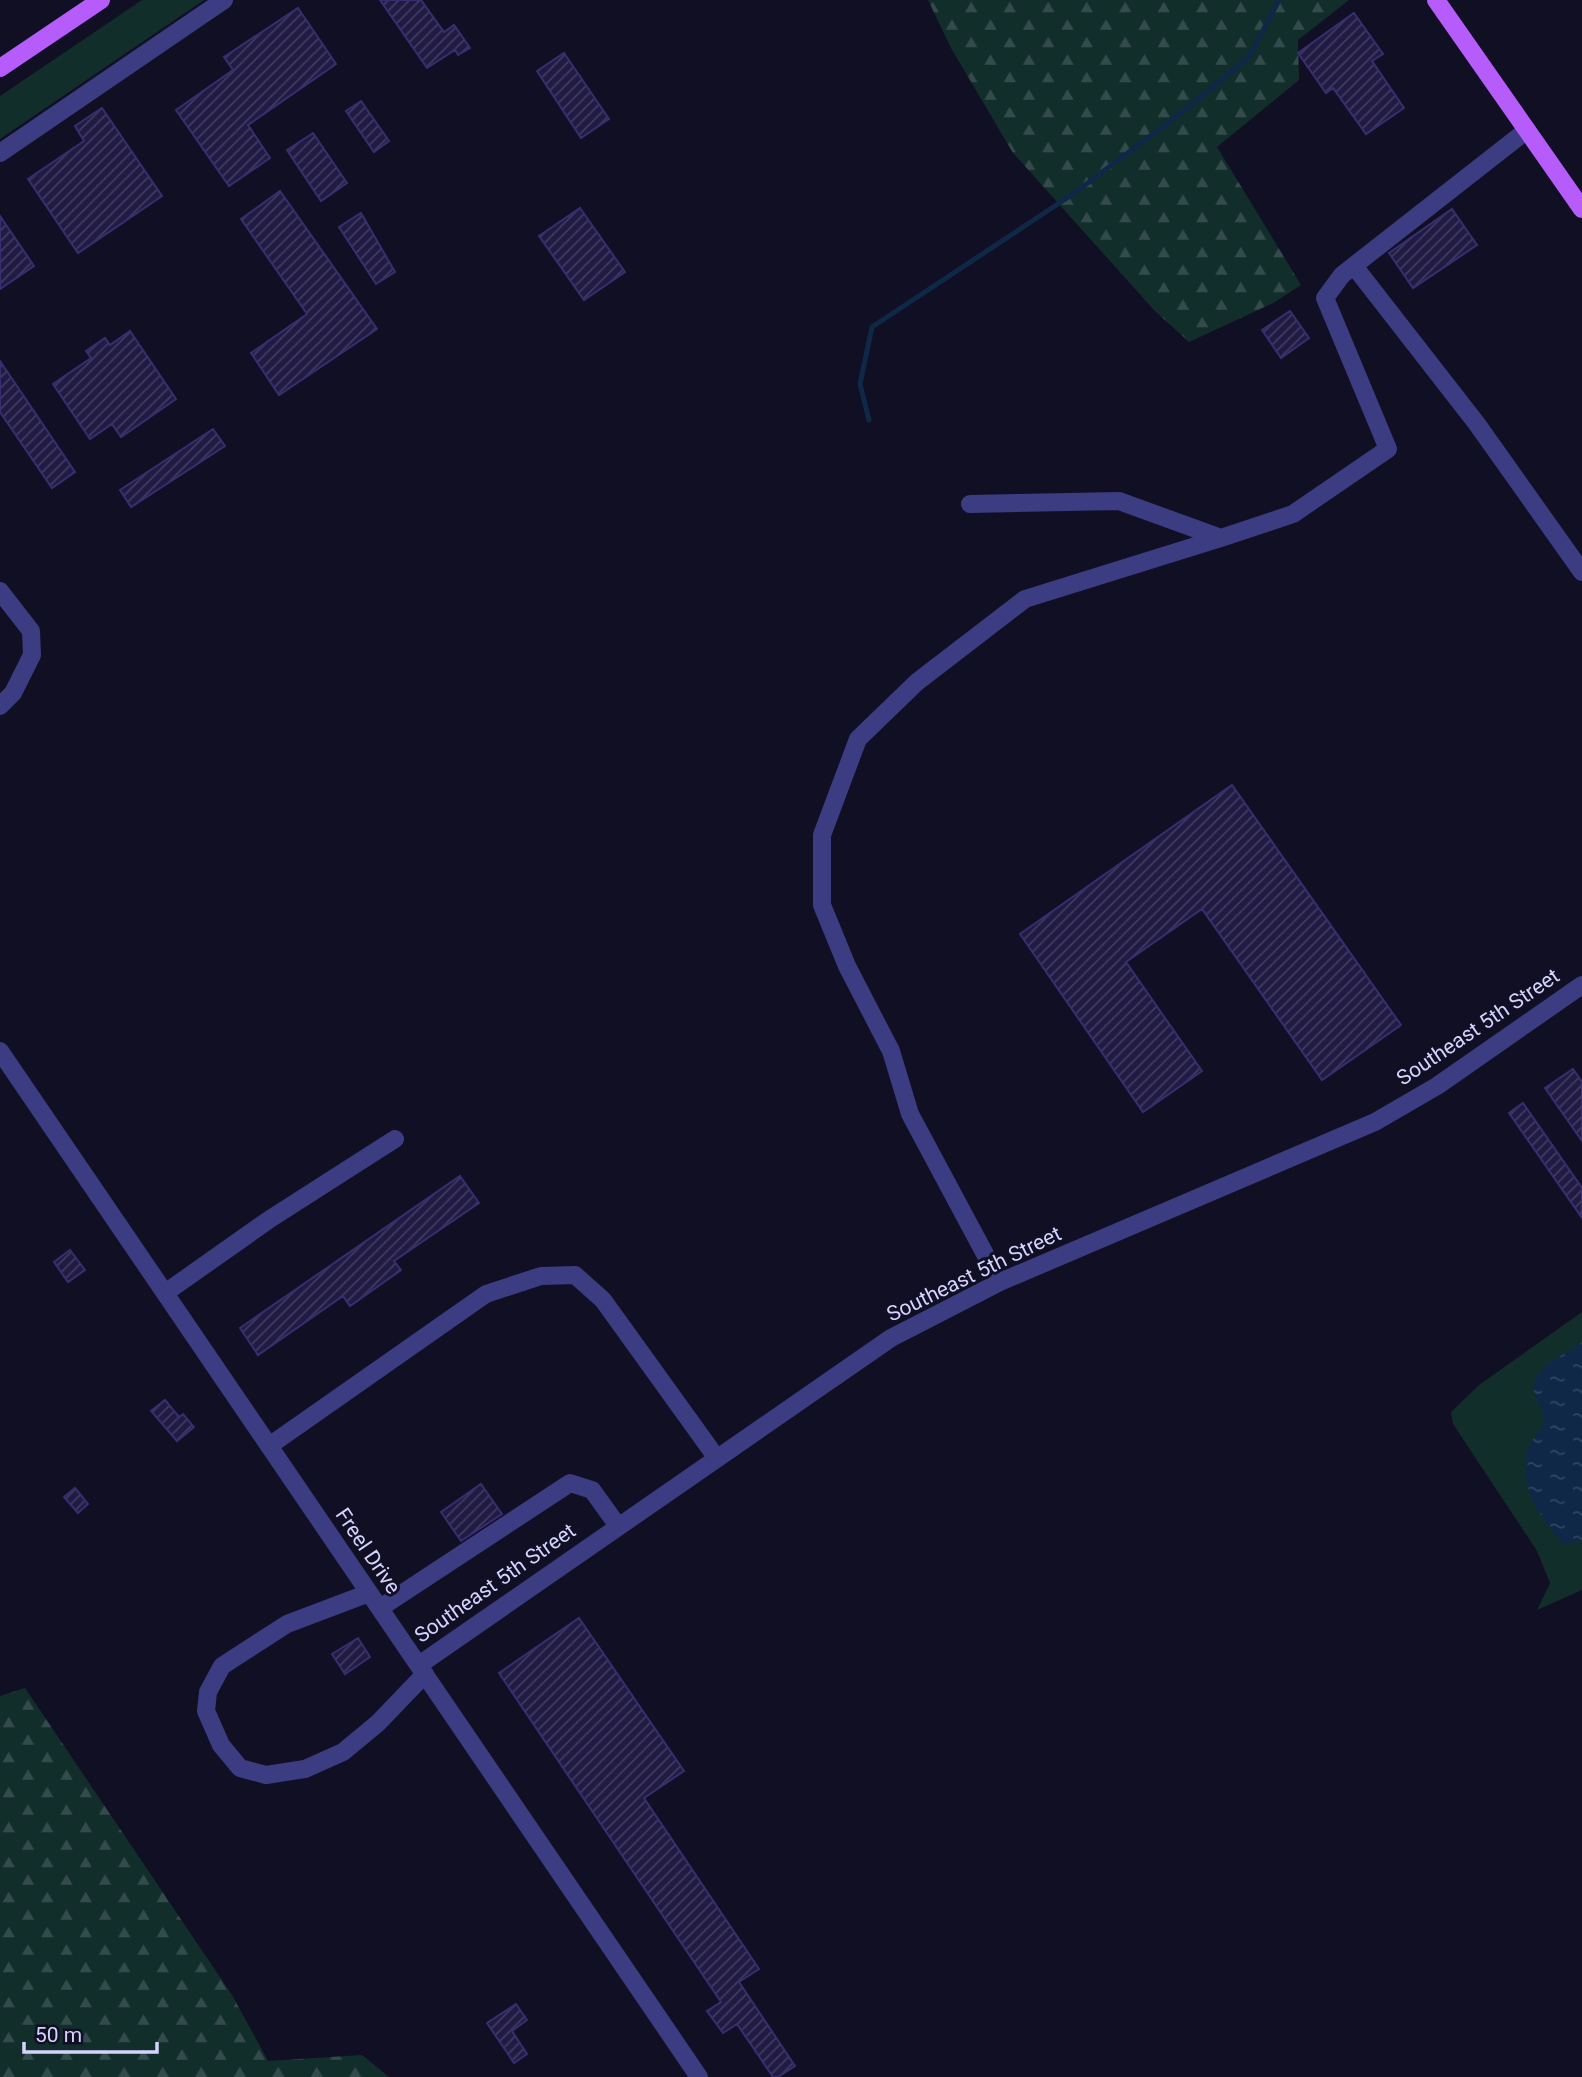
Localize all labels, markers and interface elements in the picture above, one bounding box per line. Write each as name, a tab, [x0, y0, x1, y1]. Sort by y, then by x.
street label: Southeast 5th Street	[1392, 964, 1564, 1090]
street label: Southeast 5th Street	[883, 1221, 1065, 1327]
street label: Freel Drive	[331, 1504, 405, 1598]
street label: Southeast 5th Street	[410, 1518, 580, 1648]
scale bar	[24, 2010, 158, 2054]
text: 50 m	[35, 2023, 82, 2047]

